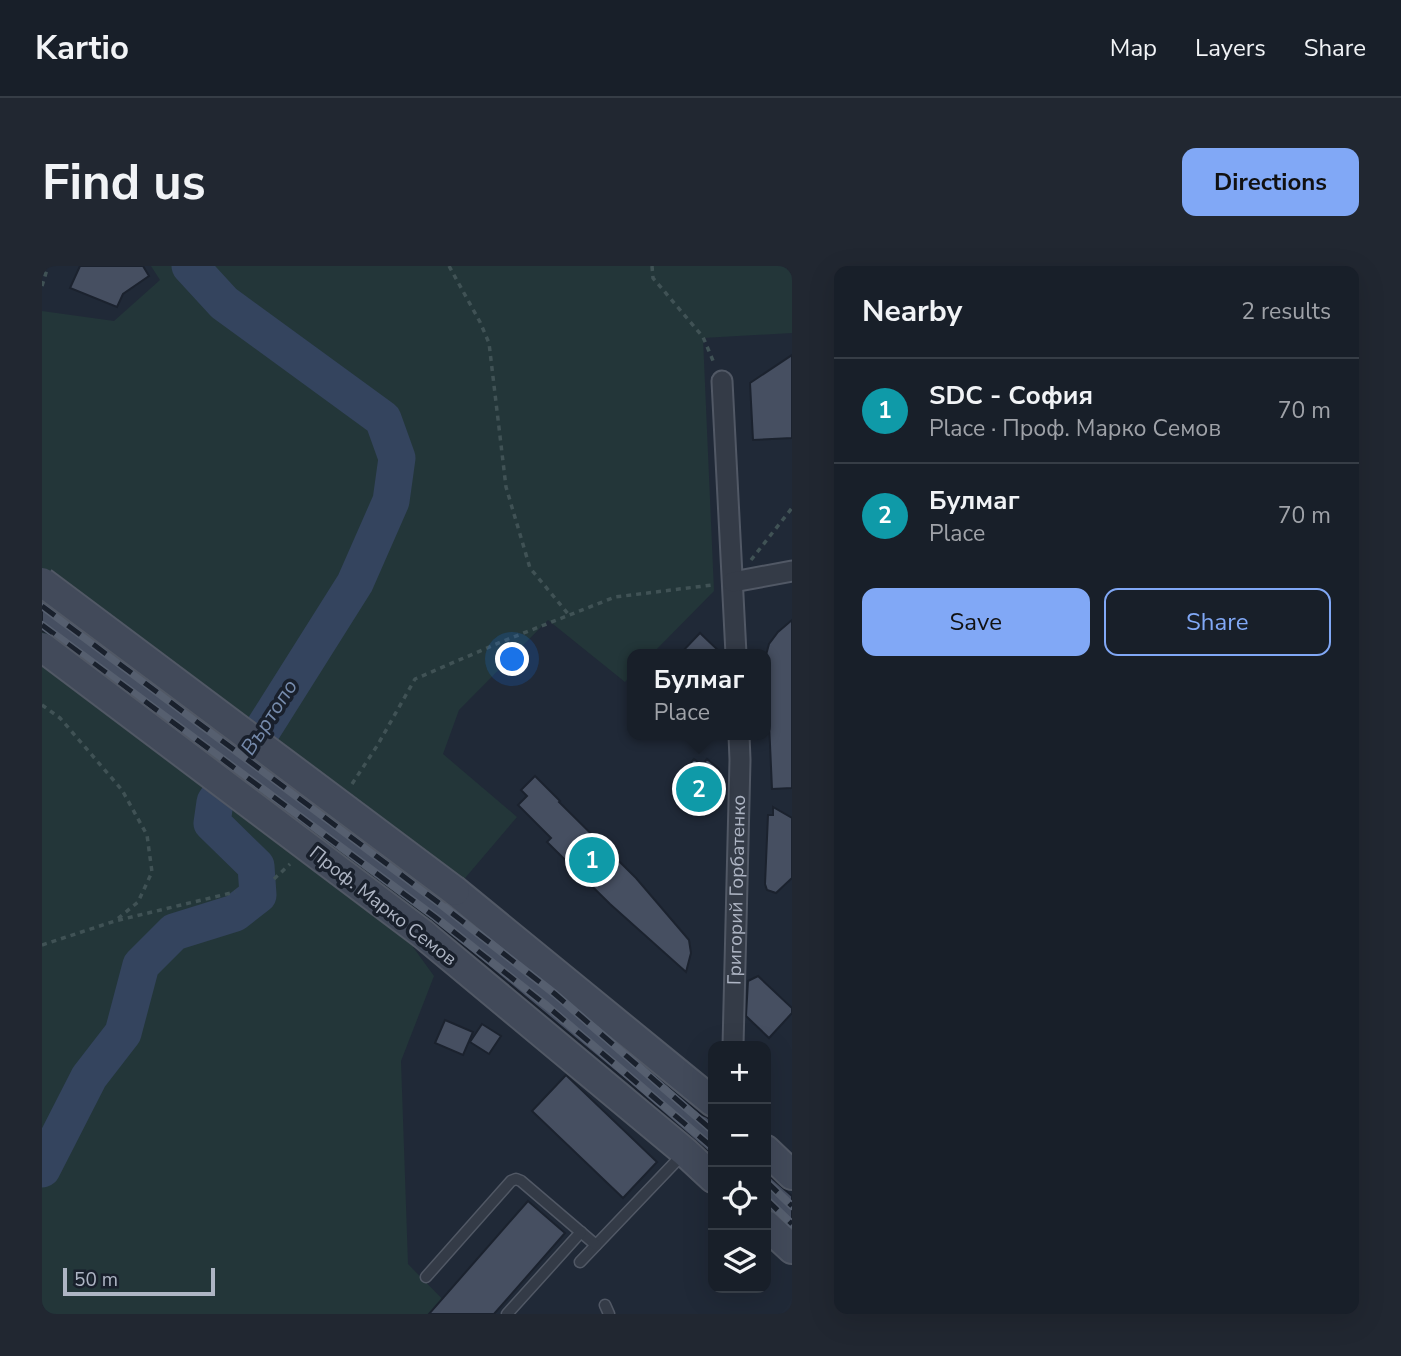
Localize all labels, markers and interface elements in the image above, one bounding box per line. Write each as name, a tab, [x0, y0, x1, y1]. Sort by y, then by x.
text: Kartio	[35, 26, 129, 71]
text: Map	[1110, 32, 1157, 64]
text: Layers	[1195, 32, 1266, 64]
text: Share	[1304, 32, 1366, 64]
button: Directions	[1182, 148, 1359, 216]
text: Find us	[42, 149, 206, 216]
text: Nearby	[862, 291, 962, 332]
text: 2 results	[1241, 296, 1331, 327]
text: SDC - София	[929, 378, 1093, 413]
text: 1	[878, 395, 892, 426]
text: 70 m	[1278, 395, 1331, 426]
text: Place · Проф. Марко Семов	[929, 413, 1221, 444]
text: Булмаг	[929, 483, 1020, 518]
text: 2	[878, 500, 892, 531]
text: 70 m	[1278, 500, 1331, 531]
text: Place	[929, 518, 985, 549]
button: Save	[862, 588, 1090, 656]
button: Share	[1104, 588, 1331, 656]
your location	[495, 642, 529, 676]
popup	[627, 649, 771, 740]
text: Булмаг	[654, 662, 744, 697]
water label: Въртопо	[234, 674, 304, 760]
text: Place	[654, 697, 710, 728]
pin: 2	[676, 763, 722, 815]
street label: Григорий Горбатенко	[721, 795, 752, 986]
pin: 1	[569, 834, 615, 886]
street label: Проф. Марко Семов	[304, 840, 462, 972]
map controls	[708, 1041, 771, 1293]
button: +	[708, 1041, 771, 1104]
button: −	[708, 1104, 771, 1167]
button: locate	[708, 1167, 771, 1230]
button: layers	[708, 1230, 771, 1293]
scale bar	[63, 1265, 215, 1297]
text: 50 m	[74, 1267, 118, 1293]

